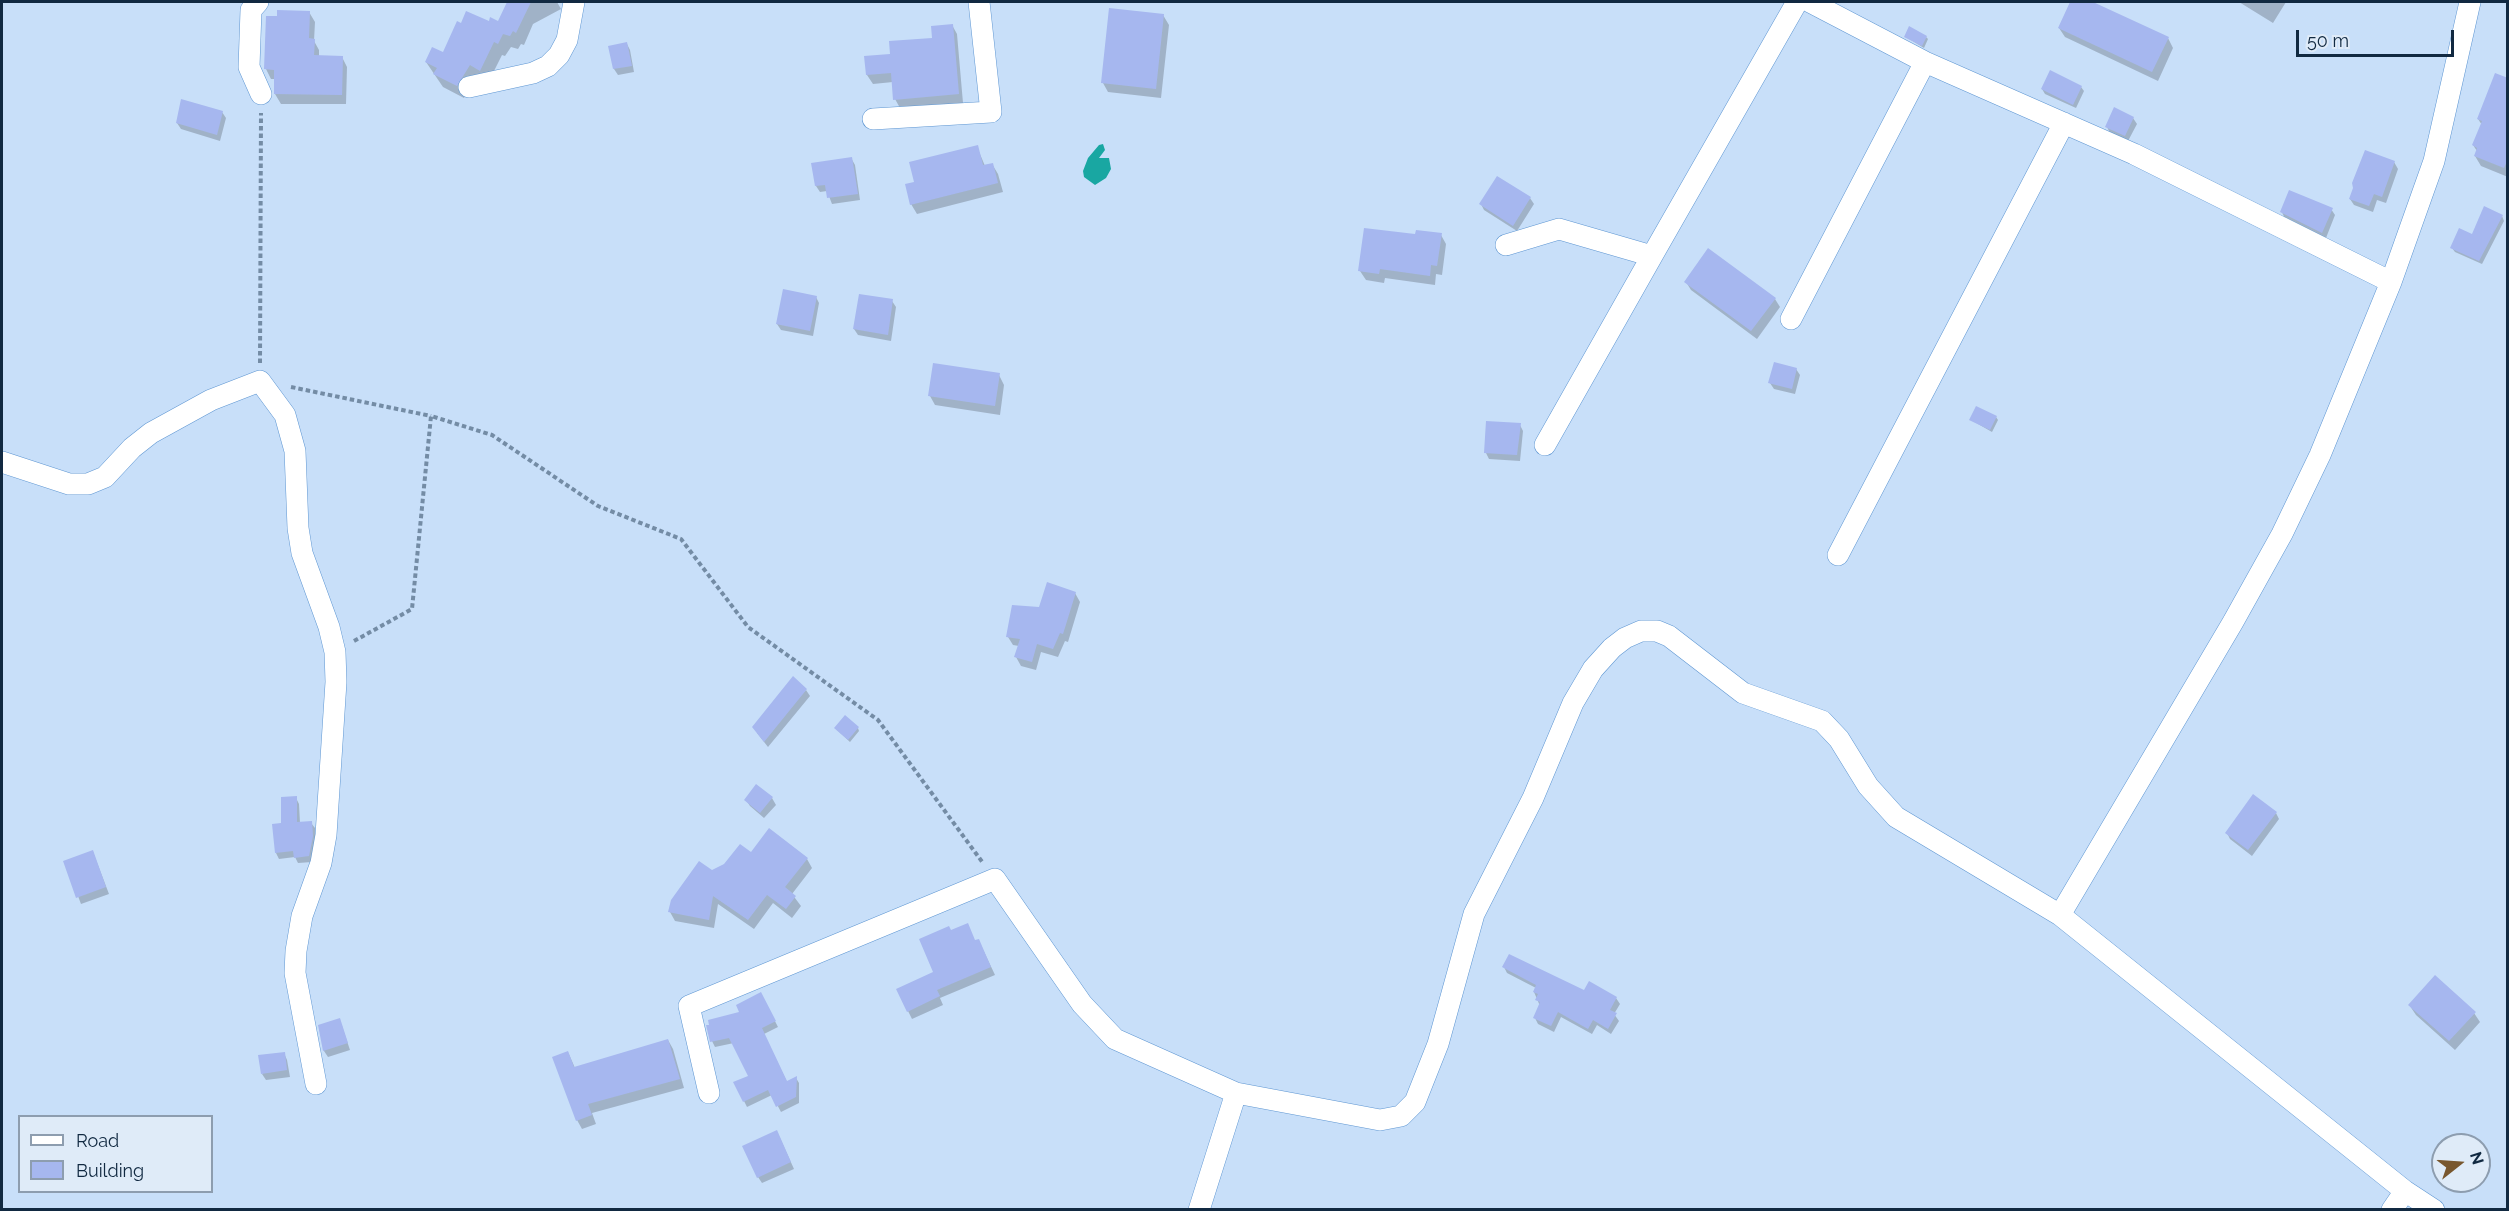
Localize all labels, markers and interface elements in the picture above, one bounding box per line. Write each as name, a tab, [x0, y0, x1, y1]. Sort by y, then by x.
scale bar	[2299, 18, 2456, 56]
text: 50 m	[2307, 30, 2349, 51]
legend	[18, 1115, 213, 1193]
text: Road	[76, 1130, 119, 1151]
north arrow	[2431, 1133, 2491, 1193]
text: N	[2466, 1150, 2488, 1167]
text: Building	[76, 1160, 144, 1181]

